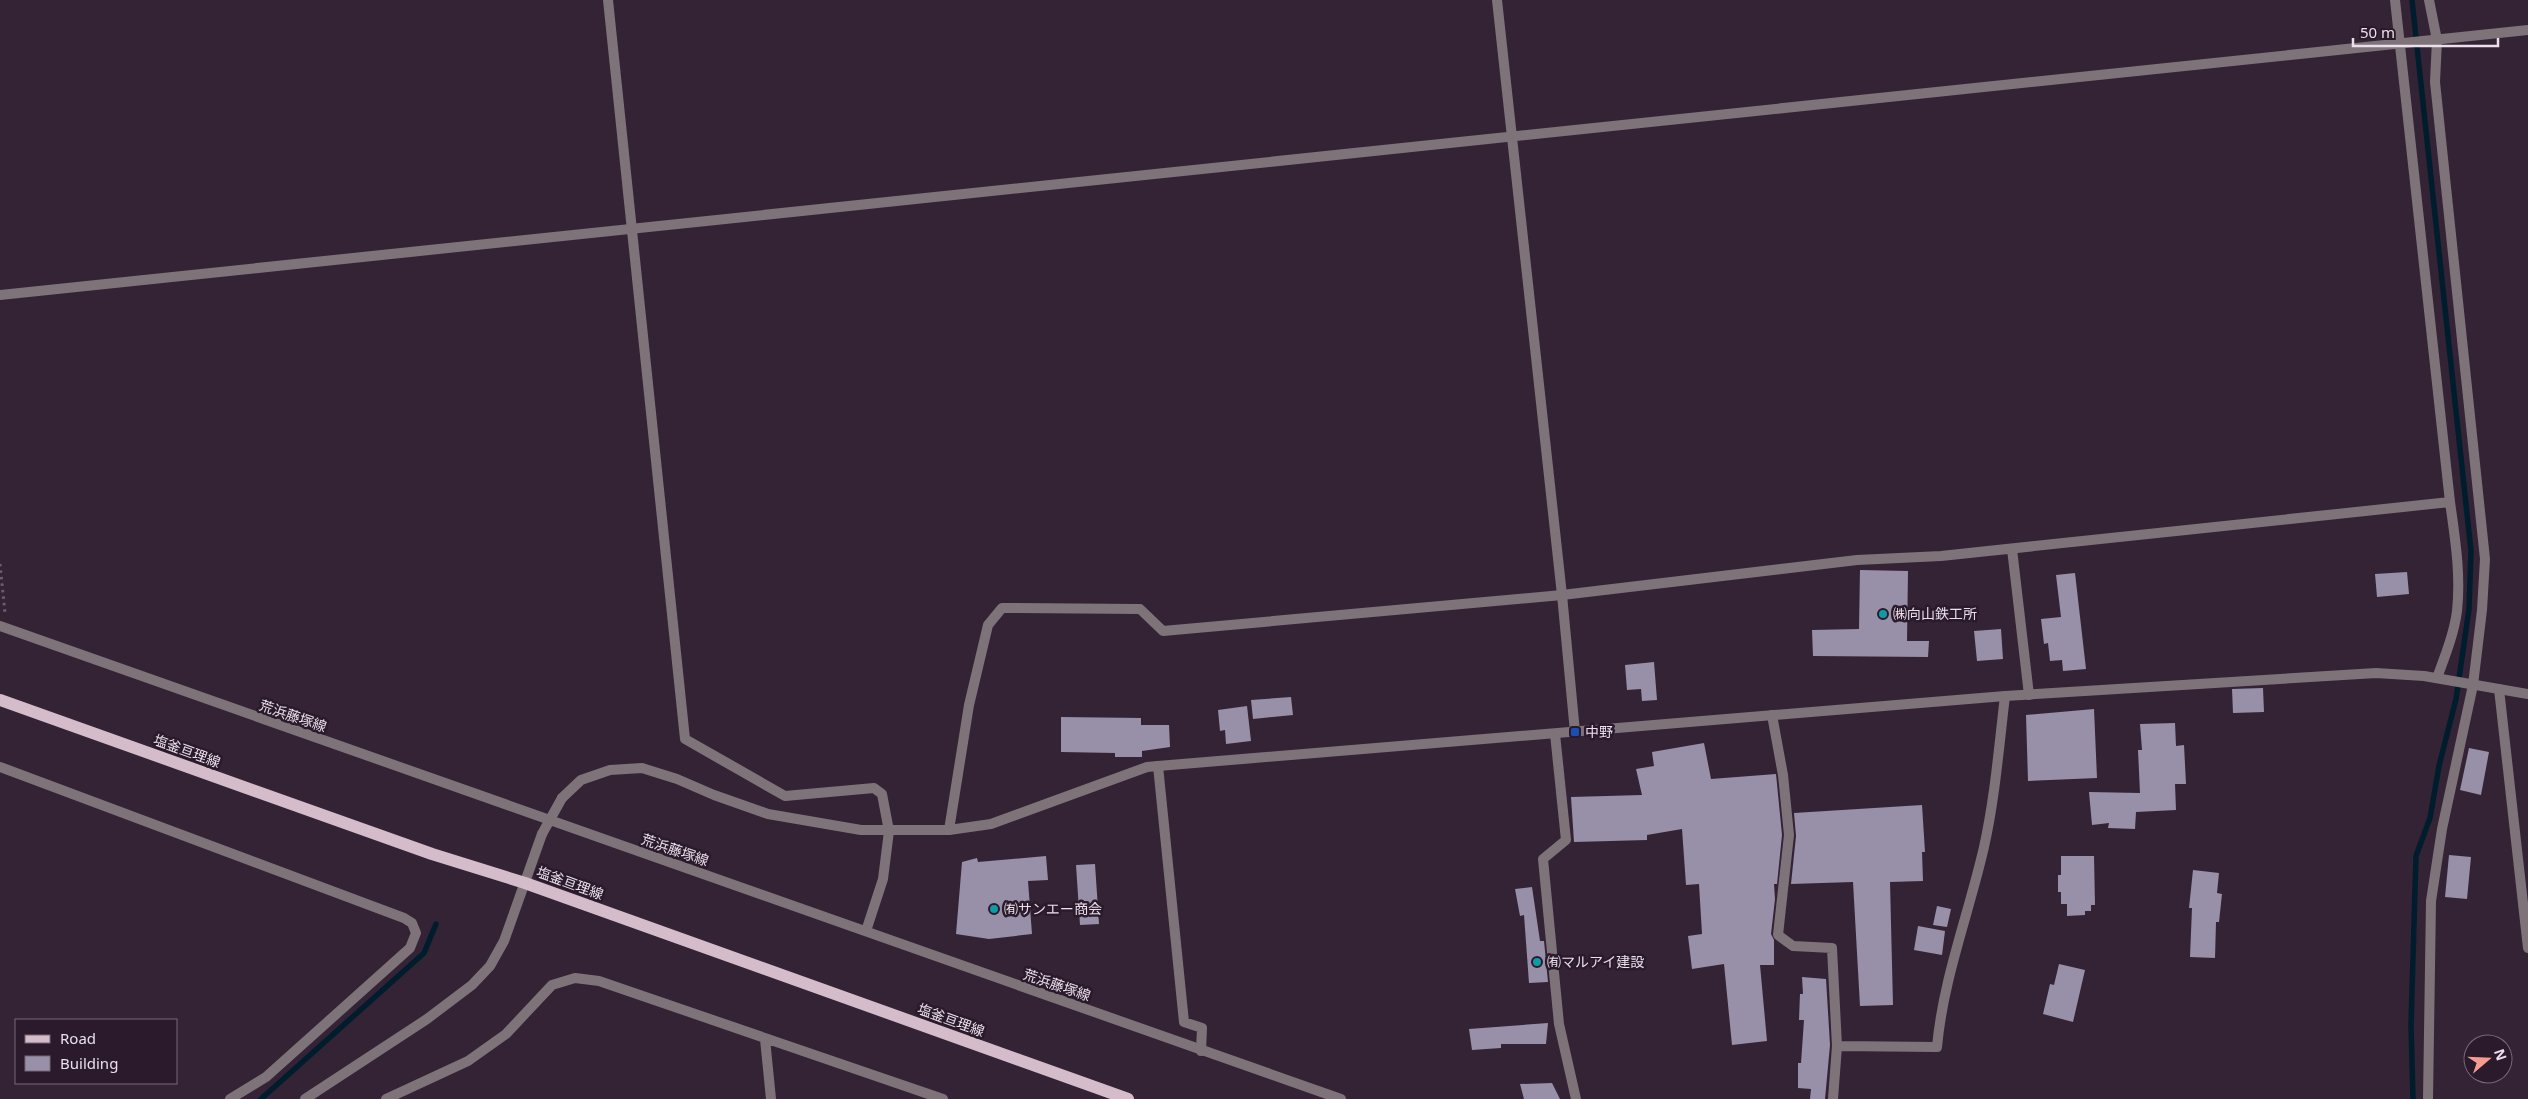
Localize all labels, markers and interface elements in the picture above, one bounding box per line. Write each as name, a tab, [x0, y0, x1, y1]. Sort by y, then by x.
scale bar	[2353, 15, 2498, 47]
text: 50 m	[2360, 22, 2395, 42]
place label: ㈱向山鉄工所	[1893, 604, 1977, 623]
marker: ㈱向山鉄工所	[1877, 608, 1889, 620]
street label: 荒浜藤塚線	[257, 695, 329, 736]
place label: 中野	[1585, 722, 1613, 741]
marker: 中野	[1569, 726, 1581, 738]
street label: 塩釜亘理線	[151, 730, 223, 771]
street label: 荒浜藤塚線	[639, 829, 711, 870]
street label: 塩釜亘理線	[534, 862, 606, 903]
place label: ㈲サンエー商会	[1004, 899, 1102, 918]
marker: ㈲サンエー商会	[988, 903, 1000, 915]
place label: ㈲マルアイ建設	[1547, 952, 1644, 971]
marker: ㈲マルアイ建設	[1531, 956, 1543, 968]
street label: 荒浜藤塚線	[1021, 964, 1093, 1005]
street label: 塩釜亘理線	[915, 999, 987, 1040]
legend	[15, 1019, 178, 1084]
text: Road	[60, 1028, 96, 1048]
north arrow	[2463, 1034, 2513, 1084]
text: N	[2490, 1046, 2512, 1063]
text: Building	[60, 1053, 118, 1073]

